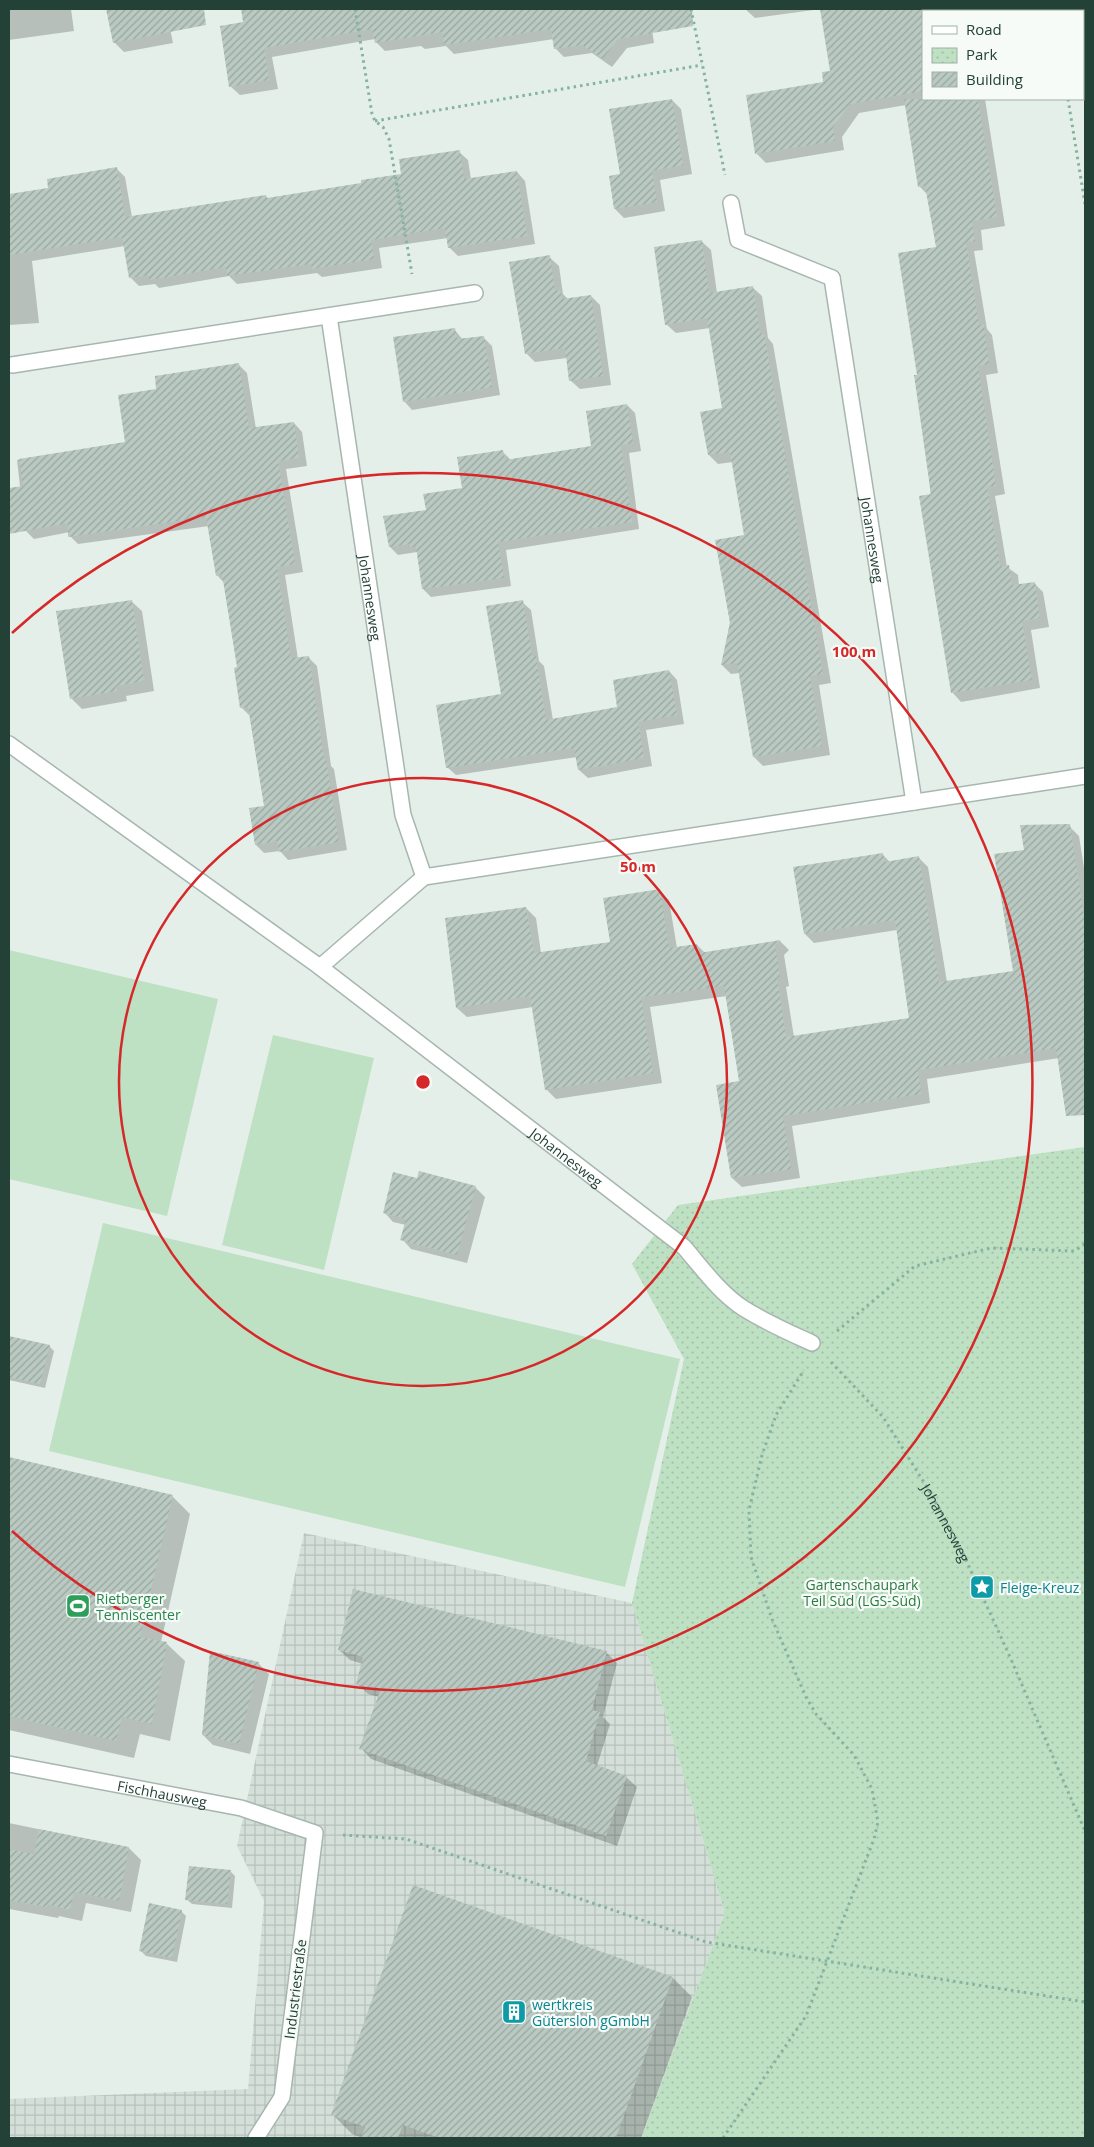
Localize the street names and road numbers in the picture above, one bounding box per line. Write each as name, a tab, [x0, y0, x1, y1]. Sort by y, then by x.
street label: Johannesweg	[857, 494, 889, 584]
street label: Johannesweg	[355, 552, 387, 643]
street label: Johannesweg	[525, 1122, 607, 1191]
street label: Johannesweg	[916, 1478, 975, 1565]
street label: Fischhausweg	[116, 1775, 209, 1811]
street label: Industriestraße	[279, 1938, 311, 2040]

